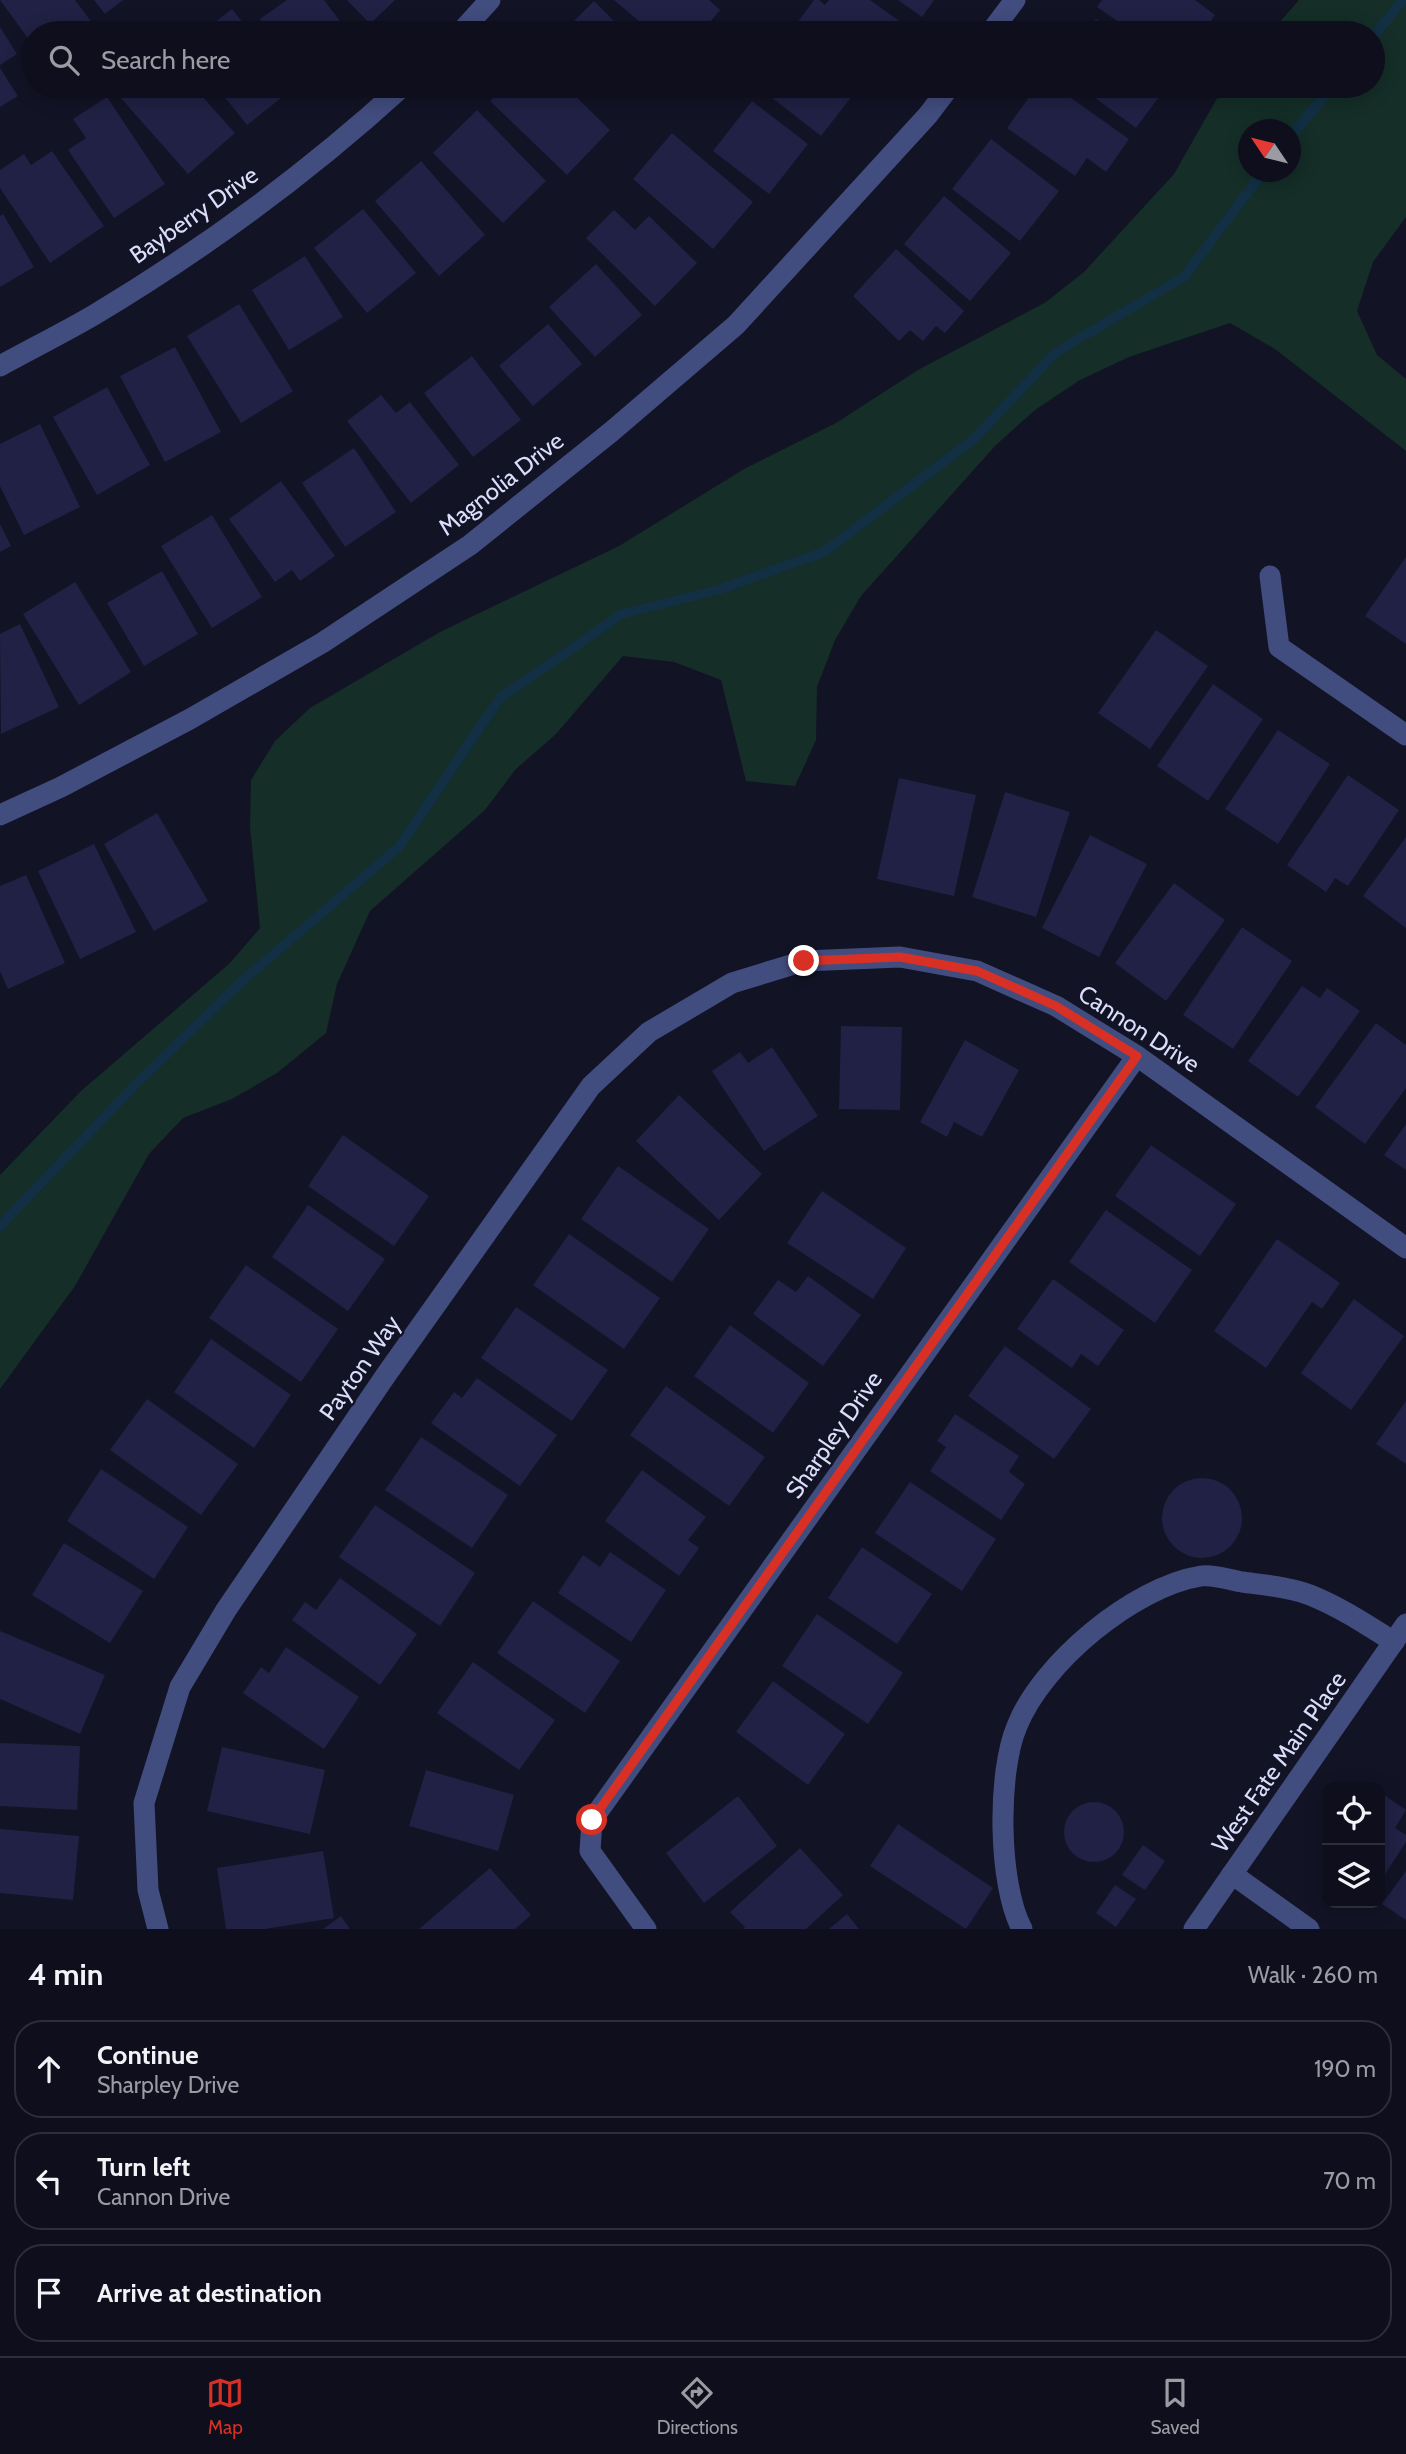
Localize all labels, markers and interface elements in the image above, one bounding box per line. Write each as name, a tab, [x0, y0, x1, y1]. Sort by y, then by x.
search box	[21, 21, 1385, 98]
icon: search	[45, 41, 83, 79]
text: Search here	[101, 44, 230, 76]
north arrow	[1238, 119, 1301, 182]
street label: Bayberry Drive	[124, 160, 263, 269]
street label: Magnolia Drive	[432, 426, 569, 541]
route end	[788, 945, 819, 976]
street label: Cannon Drive	[1073, 979, 1205, 1079]
street label: Payton Way	[313, 1310, 406, 1426]
street label: Sharpley Drive	[779, 1366, 888, 1504]
street label: West Fate Main Place	[1205, 1666, 1352, 1858]
map controls	[1322, 1782, 1385, 1908]
button: locate	[1322, 1782, 1385, 1845]
route start	[576, 1804, 607, 1835]
button: layers	[1322, 1845, 1385, 1908]
text: 4 min	[28, 1956, 103, 1993]
text: Walk · 260 m	[1248, 1961, 1378, 1989]
text: Continue	[97, 2039, 199, 2071]
icon: ahead	[30, 2050, 68, 2088]
text: 190 m	[1314, 2055, 1376, 2083]
text: Sharpley Drive	[97, 2071, 239, 2099]
text: Turn left	[97, 2151, 190, 2183]
icon: left	[30, 2162, 68, 2200]
text: 70 m	[1323, 2167, 1376, 2195]
text: Cannon Drive	[97, 2183, 230, 2211]
icon: arrive	[30, 2274, 68, 2312]
text: Arrive at destination	[97, 2277, 322, 2309]
tab: Map	[206, 2374, 244, 2439]
tab: Directions	[657, 2374, 738, 2439]
tab: Saved	[1150, 2374, 1200, 2439]

